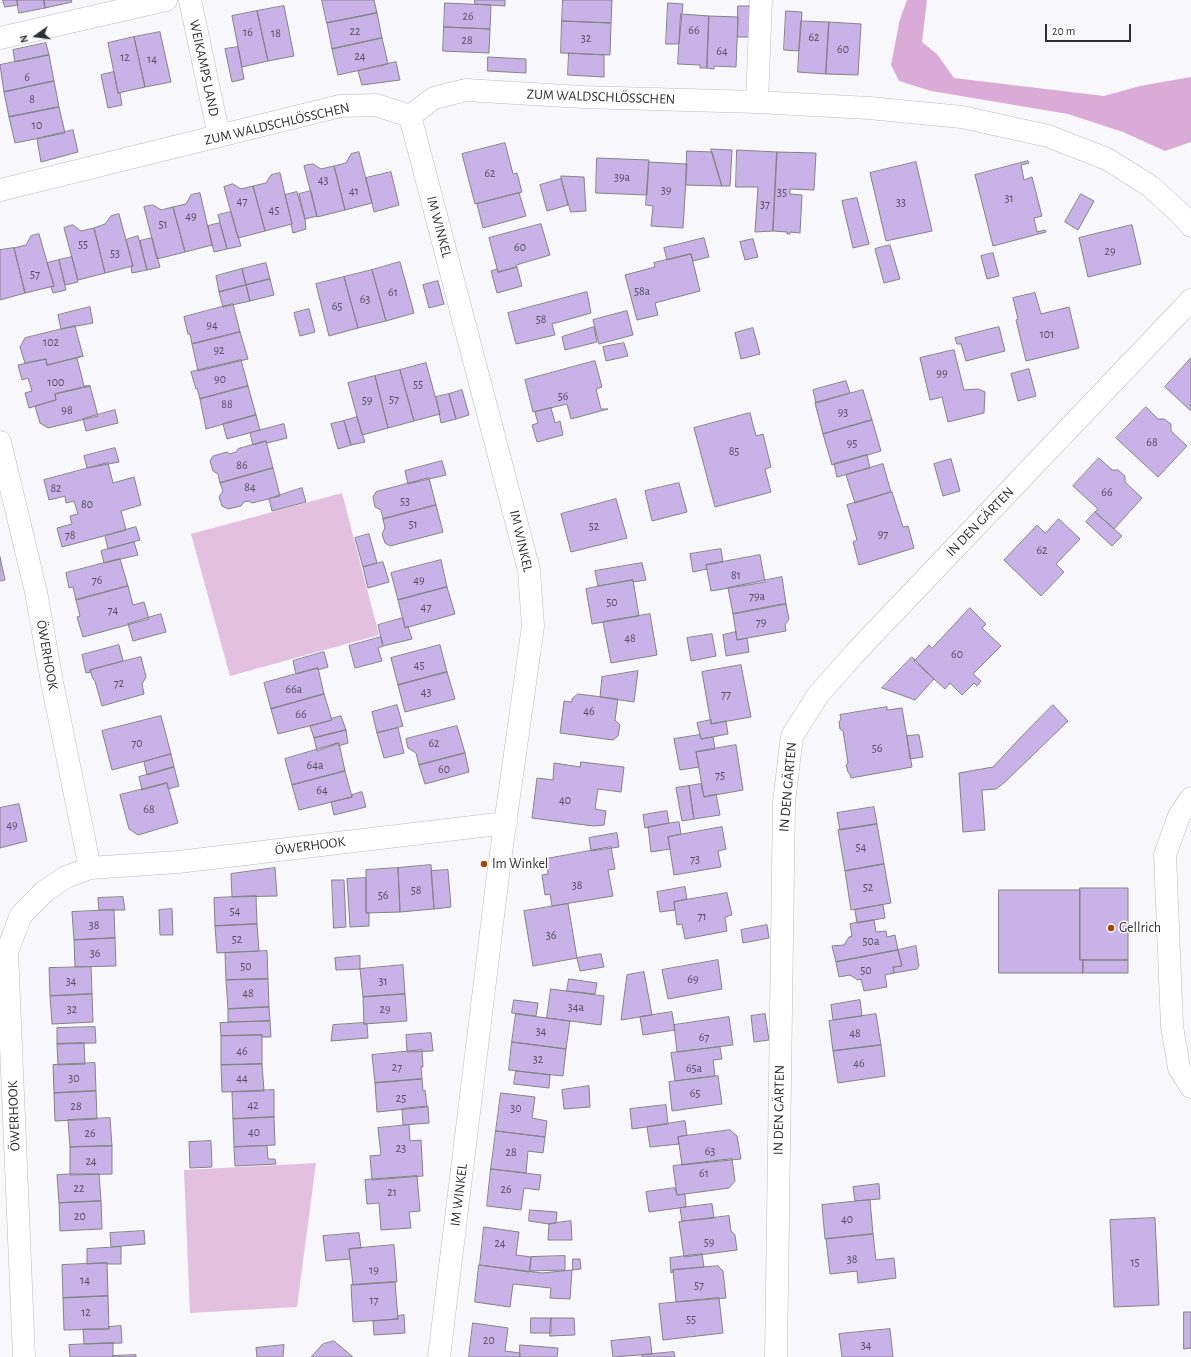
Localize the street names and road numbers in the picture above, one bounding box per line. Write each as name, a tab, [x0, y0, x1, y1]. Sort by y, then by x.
street label: WEIKAMPS LAND	[186, 18, 222, 118]
street label: ZUM WALDSCHLÖSSCHEN	[526, 86, 676, 108]
street label: ZUM WALDSCHLÖSSCHEN	[203, 99, 351, 149]
street label: IM WINKEL	[423, 194, 455, 260]
street label: IN DEN GÄRTEN	[943, 484, 1017, 560]
street label: IM WINKEL	[506, 508, 536, 574]
street label: ÖWERHOOK	[33, 619, 61, 691]
street label: IN DEN GÄRTEN	[776, 741, 800, 833]
street label: ÖWERHOOK	[274, 833, 346, 859]
street label: IN DEN GÄRTEN	[770, 1065, 788, 1155]
street label: ÖWERHOOK	[4, 1080, 24, 1152]
street label: IM WINKEL	[447, 1163, 471, 1227]

